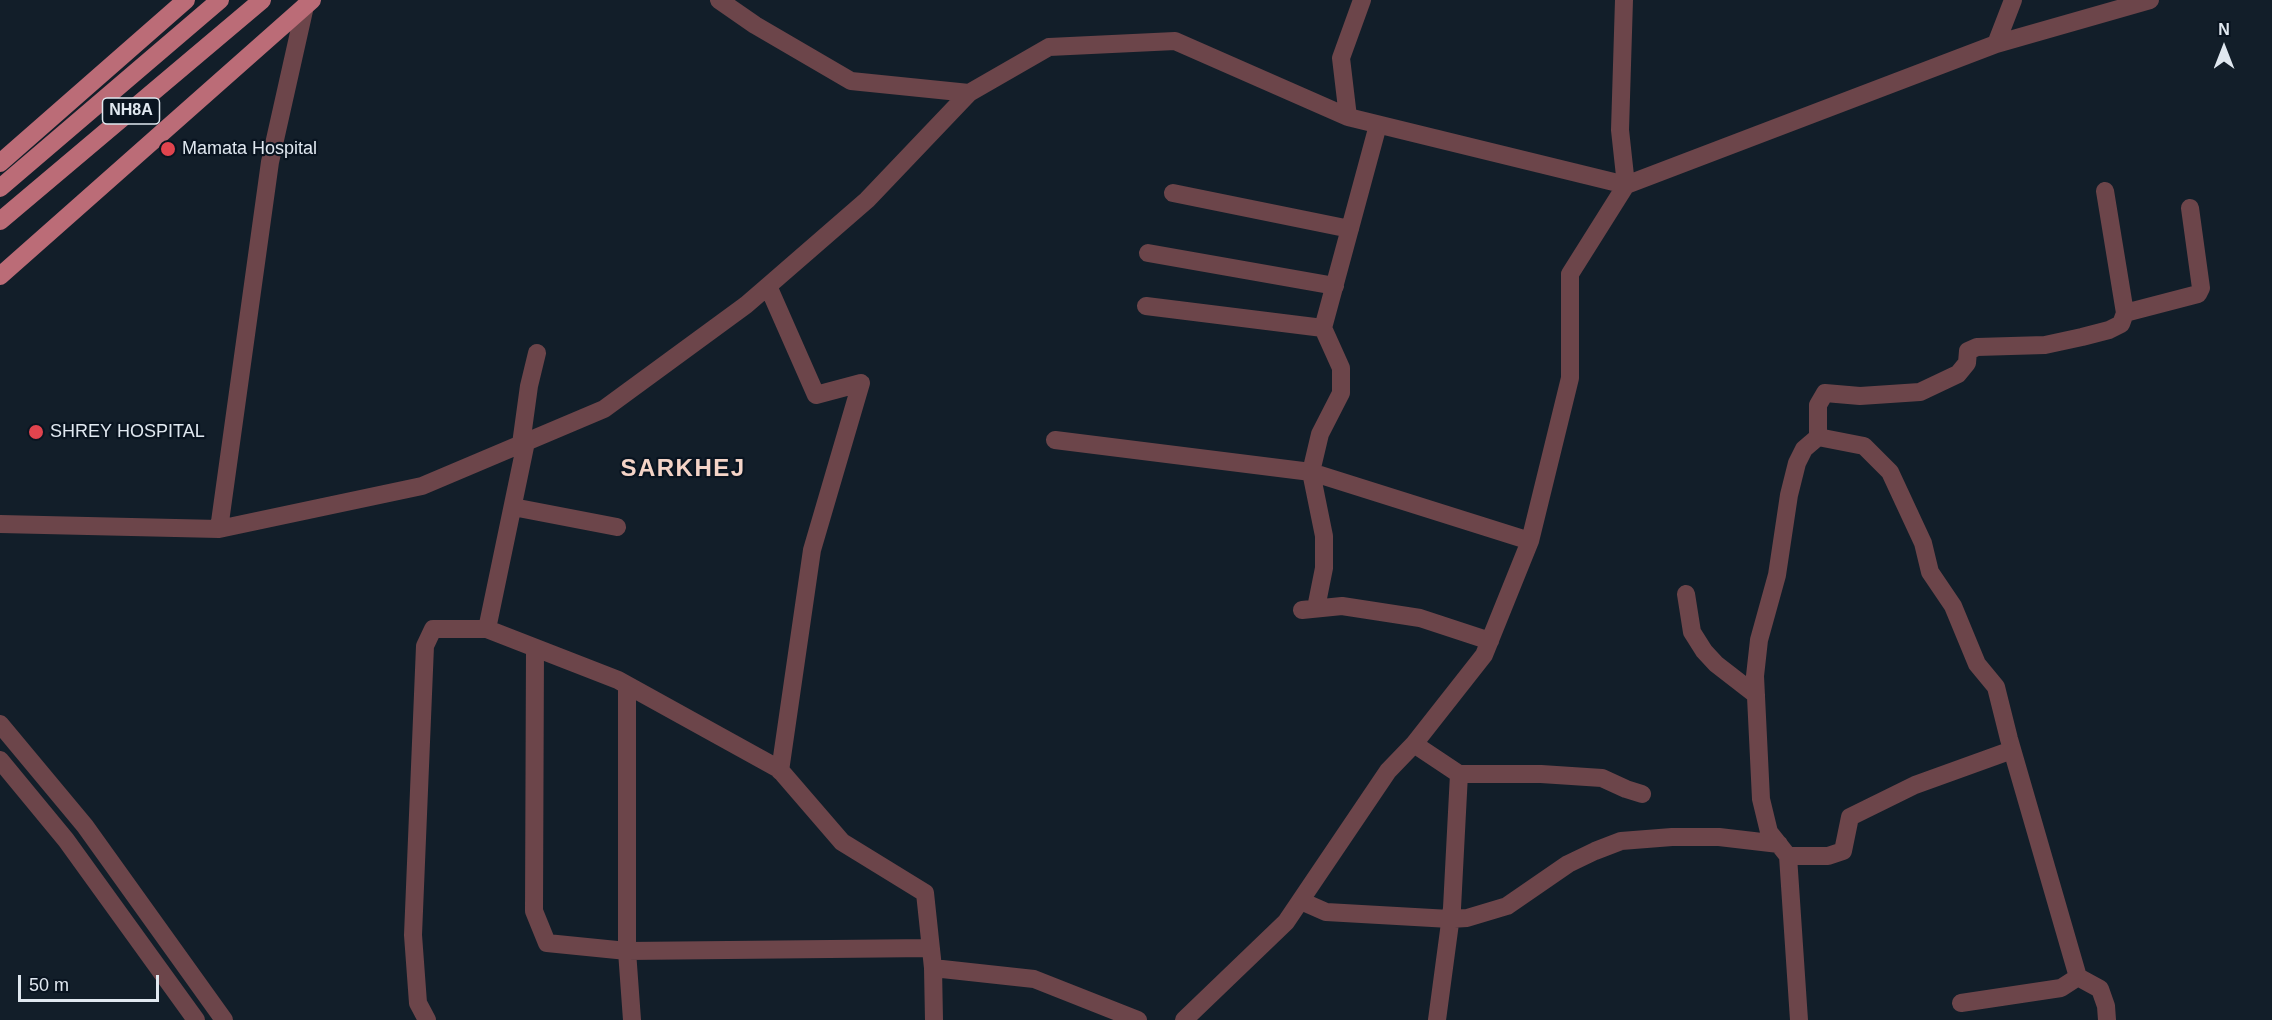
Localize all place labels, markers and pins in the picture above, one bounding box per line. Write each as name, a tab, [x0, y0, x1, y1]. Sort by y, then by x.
place label: Mamata Hospital	[182, 138, 317, 160]
marker: Mamata Hospital	[159, 140, 177, 158]
place label: SHREY HOSPITAL	[50, 421, 205, 443]
marker: SHREY HOSPITAL	[27, 423, 45, 441]

